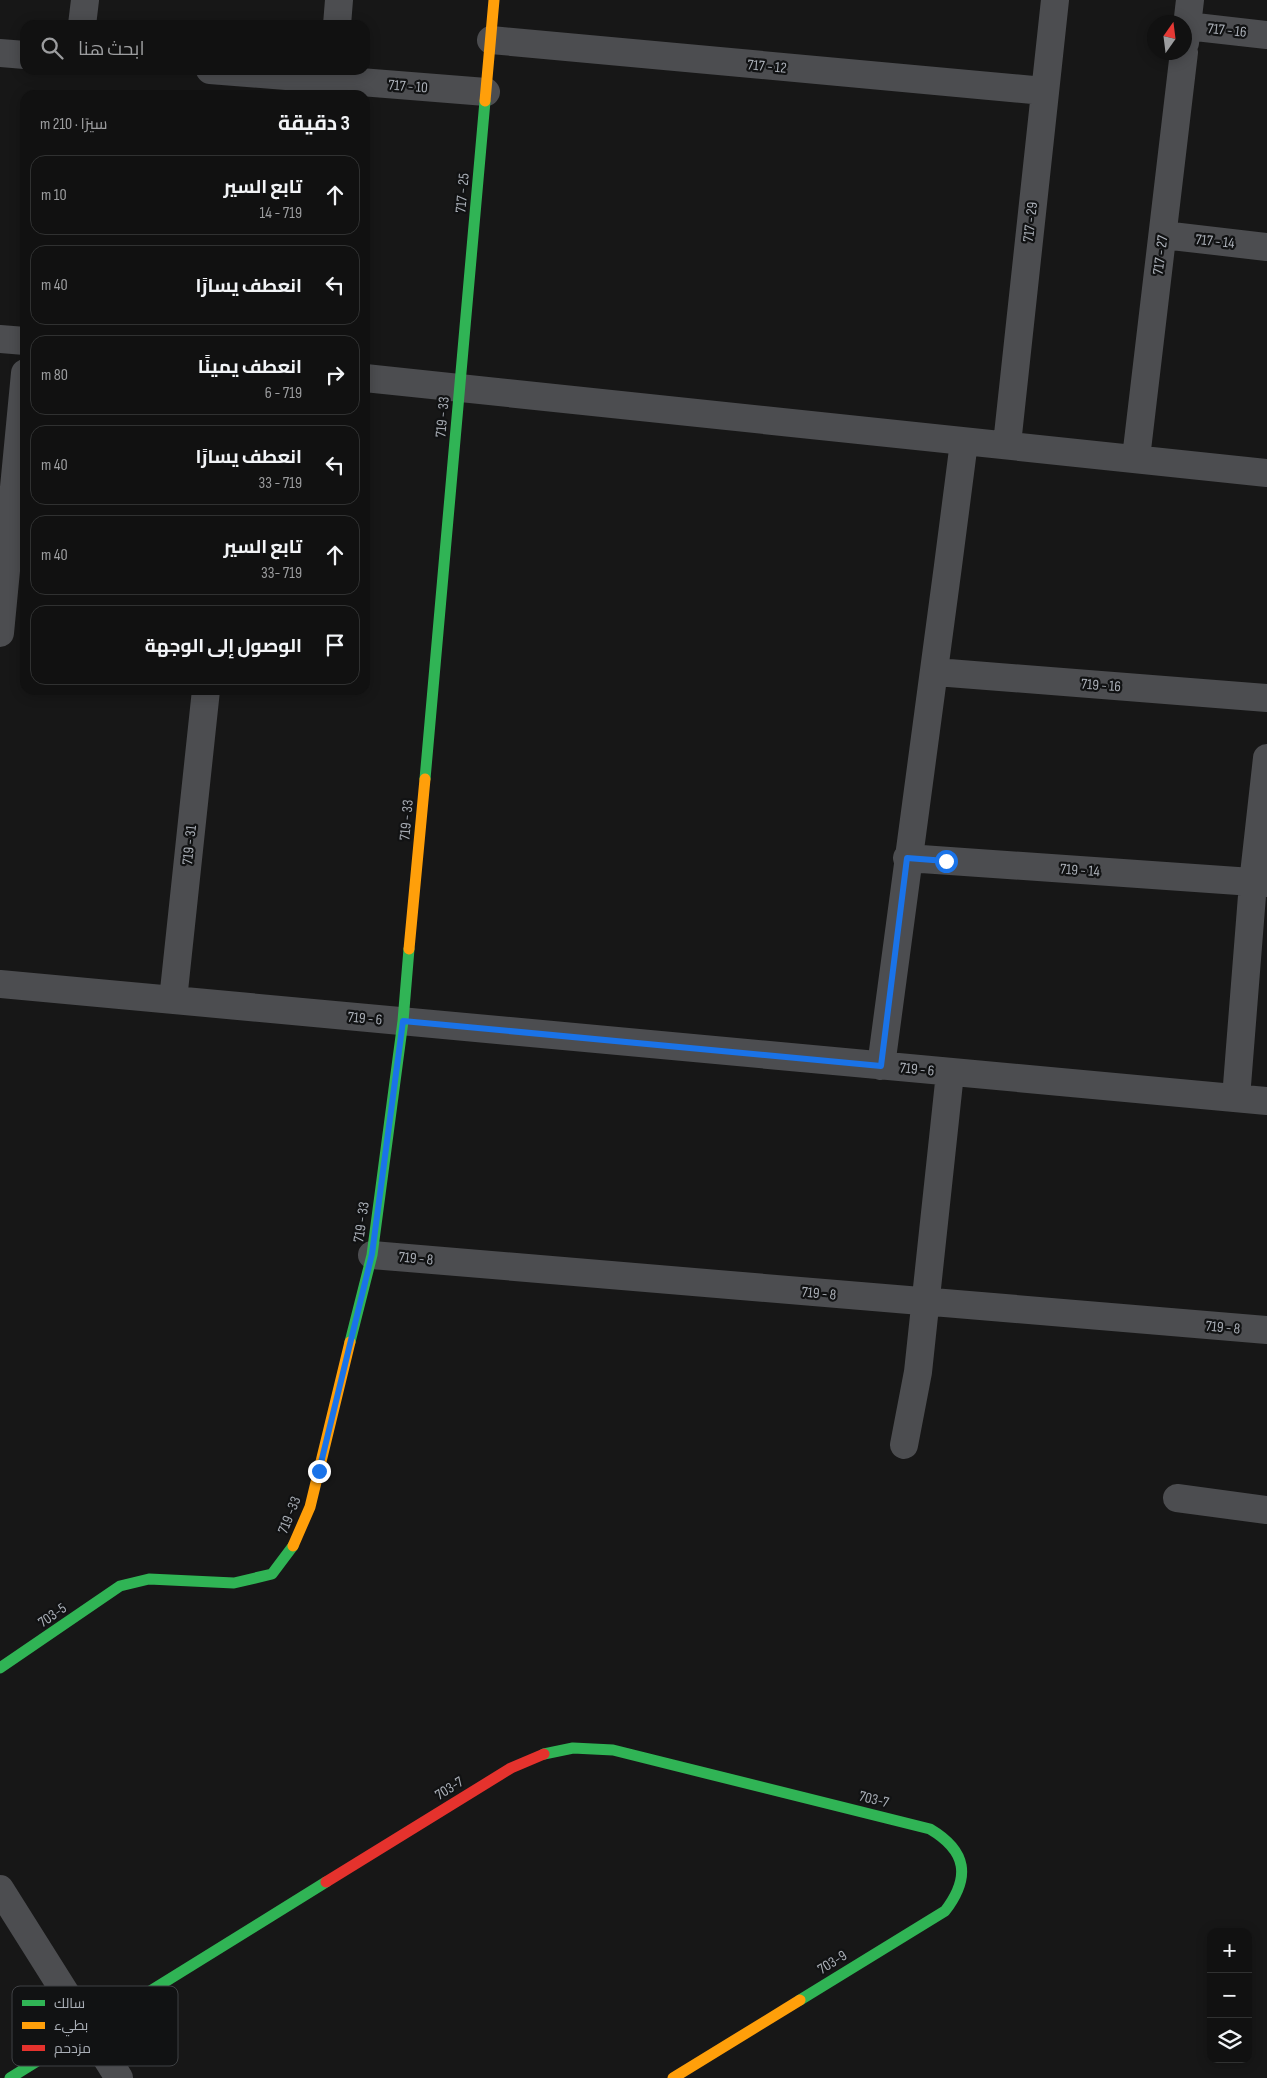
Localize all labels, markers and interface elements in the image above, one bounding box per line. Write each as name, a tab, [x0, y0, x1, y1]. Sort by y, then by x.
north arrow	[1147, 15, 1192, 60]
street label: 717 - 16	[1206, 19, 1248, 42]
search box	[20, 20, 370, 75]
icon: search	[38, 34, 66, 62]
text: ابحث هنا	[78, 38, 145, 61]
street label: 717 - 12	[747, 55, 787, 78]
street label: 717 - 10	[388, 76, 428, 97]
text: 3 دقيقة	[278, 111, 350, 136]
text: سيرًا · 210 m	[40, 115, 108, 134]
street label: 717 - 25	[451, 172, 474, 214]
text: تابع السير	[223, 176, 302, 199]
icon: ahead	[321, 181, 349, 209]
text: 10 m	[41, 186, 67, 205]
street label: 717 - 29	[1019, 201, 1042, 243]
text: 719 - 14	[260, 204, 302, 223]
street label: 717 - 14	[1195, 230, 1235, 253]
street label: 717 - 27	[1149, 234, 1172, 276]
icon: left	[321, 271, 349, 299]
text: انعطف يسارًا	[195, 275, 302, 298]
text: 40 m	[41, 276, 68, 295]
text: انعطف يمينًا	[198, 356, 302, 379]
icon: right	[321, 361, 349, 389]
text: 80 m	[41, 366, 68, 385]
text: 719 - 6	[265, 384, 302, 403]
street label: 719 - 33	[431, 396, 454, 438]
text: انعطف يسارًا	[195, 446, 302, 469]
icon: left	[321, 451, 349, 479]
text: 40 m	[41, 456, 68, 475]
text: 719 - 33	[258, 474, 302, 493]
text: تابع السير	[223, 536, 302, 559]
icon: ahead	[321, 541, 349, 569]
text: 40 m	[41, 546, 68, 565]
text: 719 -33	[261, 564, 302, 583]
icon: arrive	[321, 631, 349, 659]
text: الوصول إلى الوجهة	[145, 635, 302, 658]
street label: 719 - 16	[1080, 675, 1122, 696]
street label: 719 - 33	[395, 799, 418, 841]
street label: 719 - 31	[178, 824, 201, 866]
route start	[935, 850, 958, 873]
street label: 719 - 14	[1059, 860, 1100, 881]
street label: 719 - 6	[347, 1008, 383, 1029]
street label: 719 - 6	[899, 1058, 935, 1081]
street label: 719 - 33	[349, 1201, 374, 1244]
street label: 719 - 8	[398, 1248, 434, 1269]
street label: 719 - 8	[801, 1283, 837, 1304]
street label: 719 - 8	[1205, 1317, 1241, 1338]
route end	[308, 1460, 331, 1483]
street label: 719 -33	[273, 1494, 305, 1537]
street label: 703-5	[34, 1599, 70, 1632]
street label: 703-7	[432, 1772, 467, 1804]
street label: 703-7	[857, 1787, 891, 1812]
map controls	[1207, 1928, 1252, 2063]
button: +	[1207, 1928, 1252, 1973]
street label: 703-9	[814, 1946, 850, 1979]
button: −	[1207, 1973, 1252, 2018]
legend	[12, 1986, 178, 2066]
text: سالك	[54, 1995, 85, 2012]
text: بطيء	[54, 2017, 88, 2037]
button: layers	[1207, 2018, 1252, 2063]
text: مزدحم	[54, 2040, 91, 2058]

